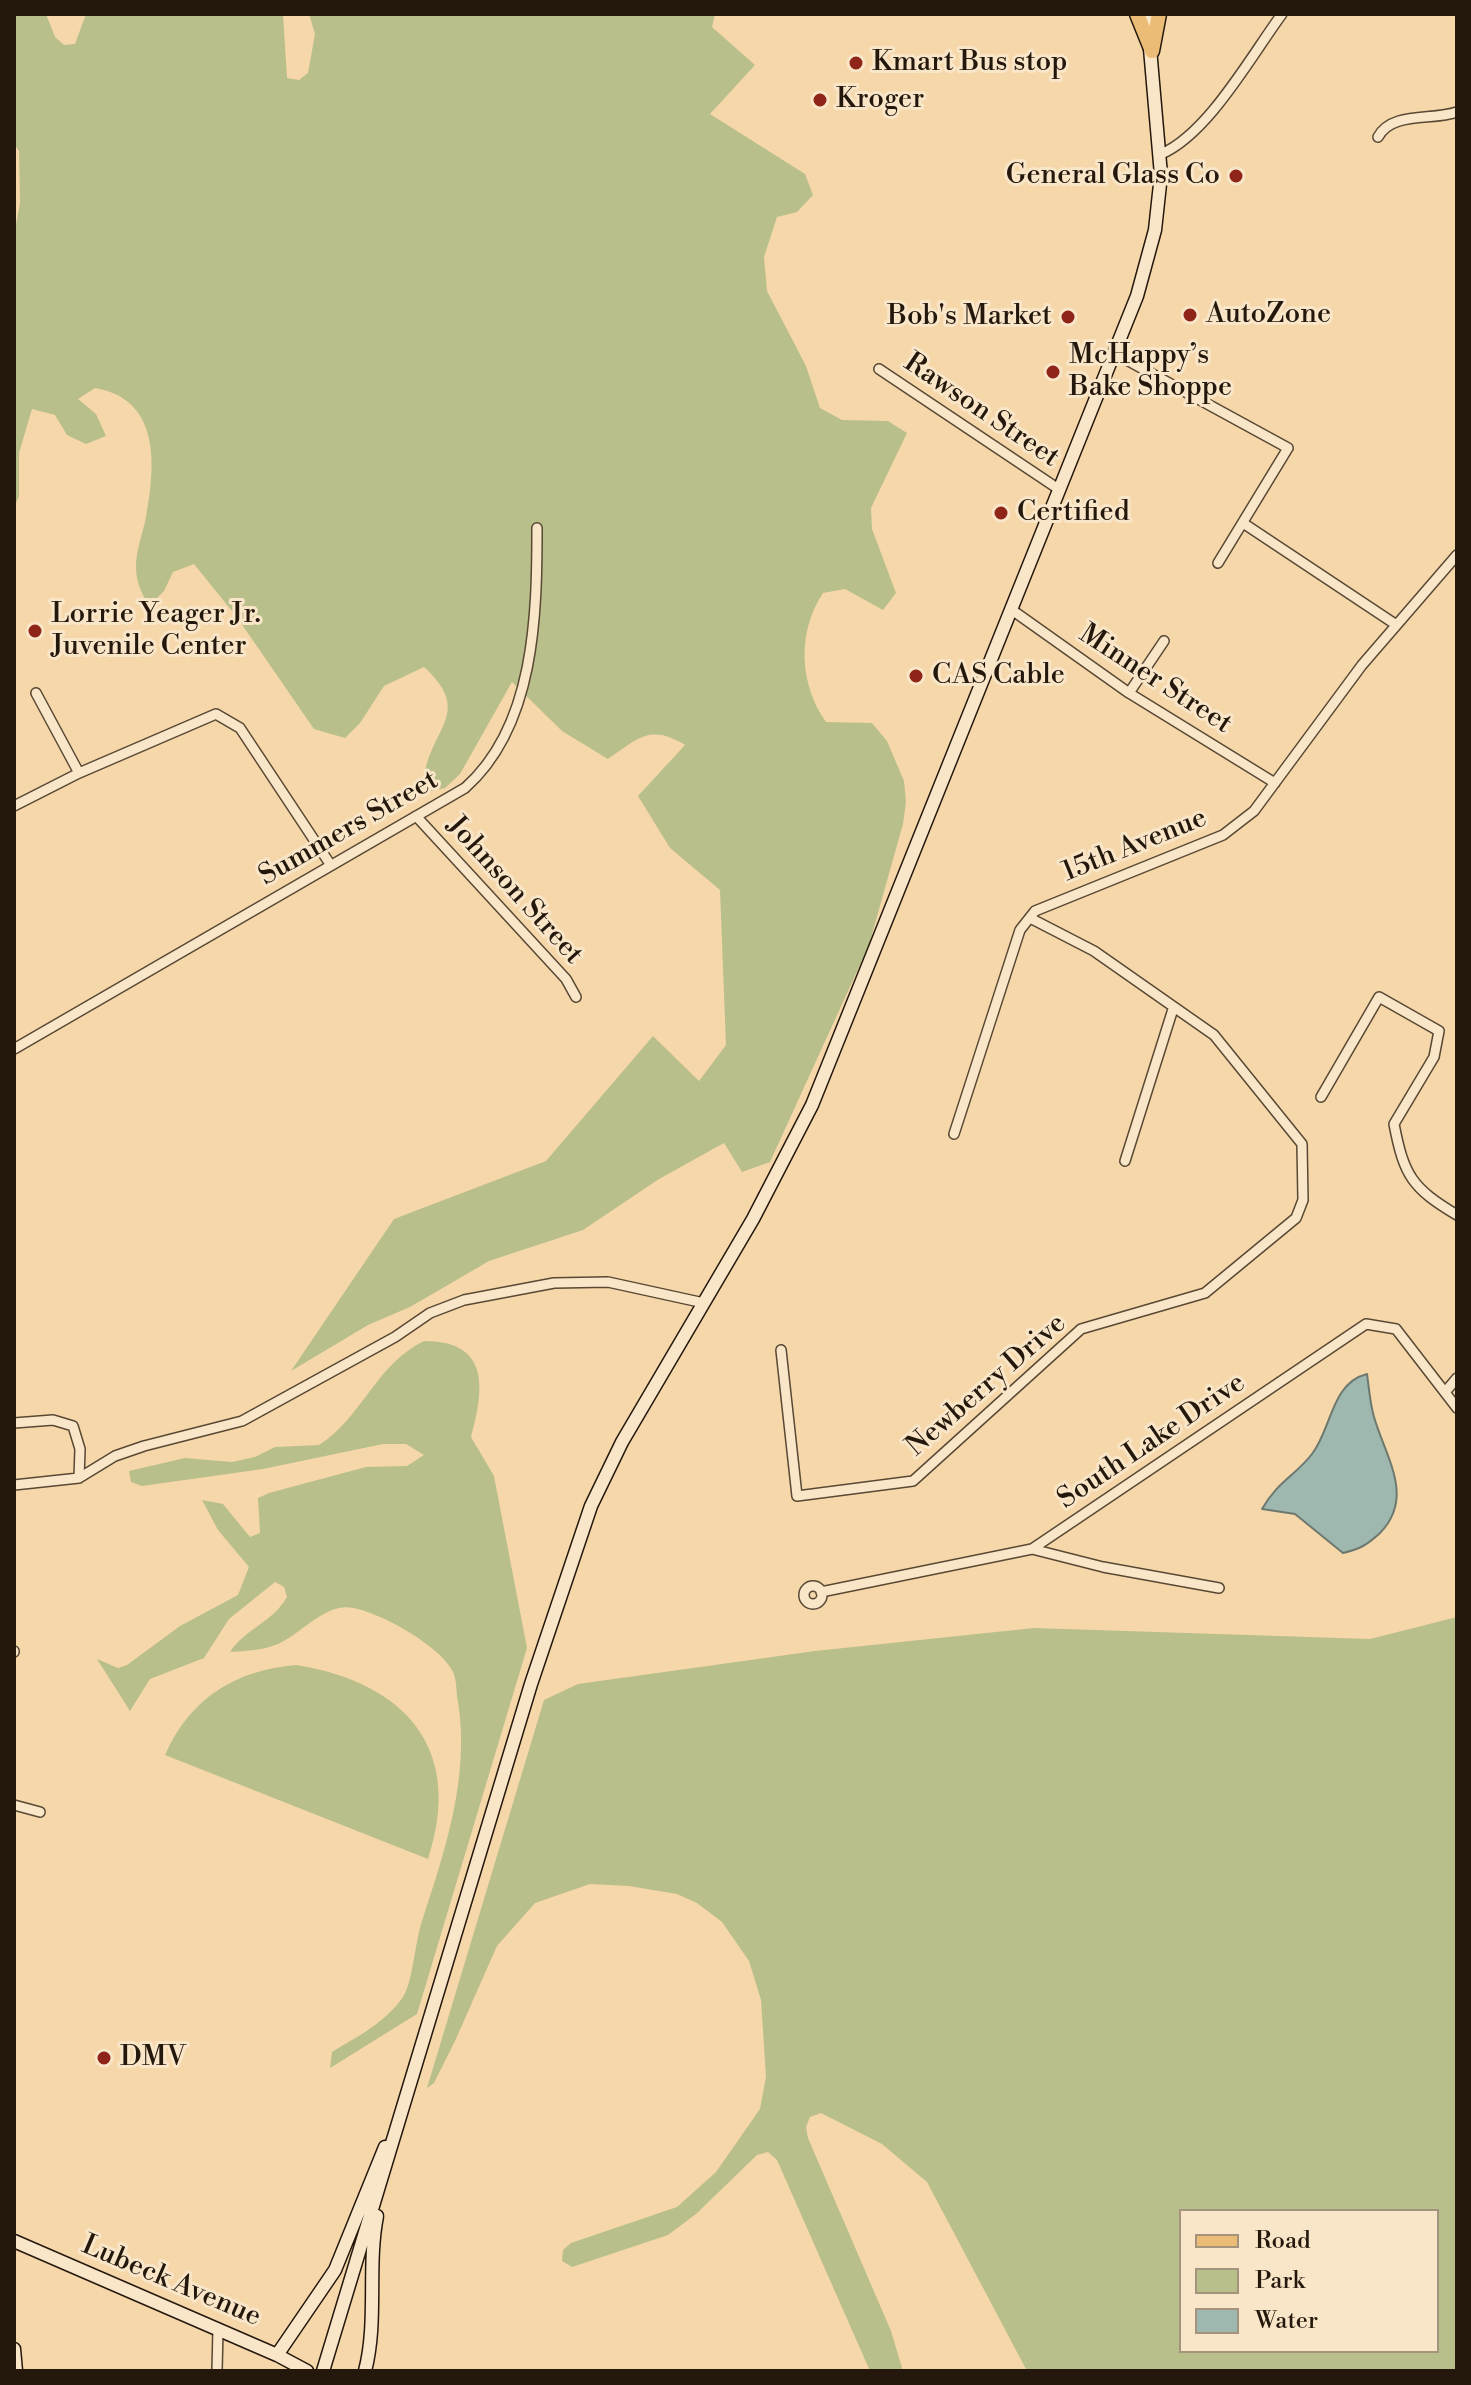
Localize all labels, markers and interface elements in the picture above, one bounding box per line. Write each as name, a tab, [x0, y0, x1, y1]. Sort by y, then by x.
place label: Kmart Bus stop	[872, 46, 1067, 80]
marker: Kmart Bus stop	[847, 54, 865, 72]
place label: Kroger	[836, 83, 924, 117]
marker: Kroger	[811, 91, 829, 109]
place label: General Glass Co	[1006, 159, 1220, 193]
marker: General Glass Co	[1227, 167, 1245, 185]
place label: AutoZone	[1206, 298, 1331, 332]
place label: Bob's Market	[887, 300, 1052, 334]
marker: AutoZone	[1181, 306, 1199, 324]
marker: Bob's Market	[1059, 308, 1077, 326]
place label: McHappy’s Bake Shoppe	[1069, 339, 1232, 405]
street label: Rawson Street	[897, 347, 1065, 475]
marker: McHappy’s Bake Shoppe	[1044, 363, 1062, 381]
place label: Certified	[1017, 496, 1130, 530]
marker: Certified	[992, 504, 1010, 522]
place label: Lorrie Yeager Jr. Juvenile Center	[51, 598, 261, 664]
street label: Minner Street	[1072, 618, 1238, 742]
marker: Lorrie Yeager Jr. Juvenile Center	[26, 622, 44, 640]
place label: CAS Cable	[932, 659, 1065, 693]
marker: CAS Cable	[907, 667, 925, 685]
street label: Summers Street	[253, 764, 445, 894]
street label: 15th Avenue	[1058, 802, 1212, 890]
street label: Johnson Street	[439, 810, 589, 972]
street label: Newberry Drive	[900, 1308, 1074, 1464]
street label: South Lake Drive	[1052, 1367, 1252, 1517]
place label: DMV	[120, 2041, 186, 2075]
marker: DMV	[95, 2049, 113, 2067]
legend	[1179, 2209, 1439, 2353]
text: Road	[1255, 2226, 1311, 2256]
street label: Lubeck Avenue	[76, 2229, 266, 2335]
text: Park	[1255, 2266, 1305, 2296]
text: Water	[1255, 2306, 1318, 2336]

